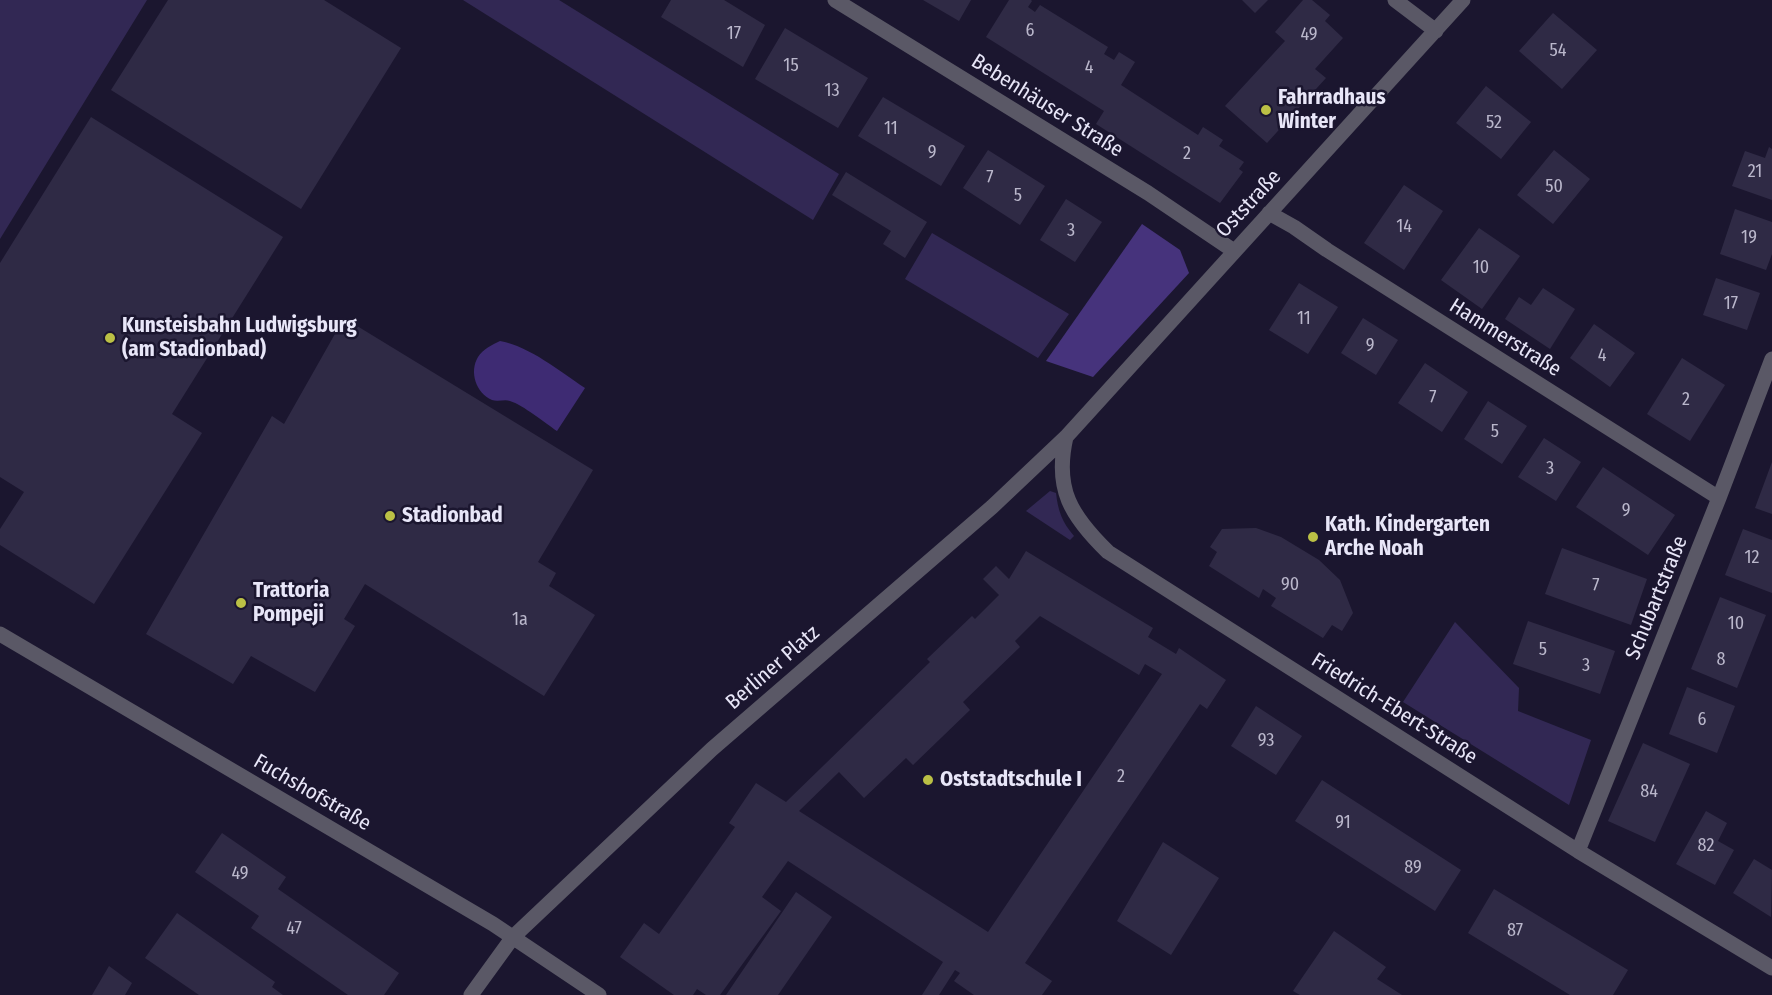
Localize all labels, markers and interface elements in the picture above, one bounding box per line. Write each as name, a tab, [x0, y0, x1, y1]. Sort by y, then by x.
house number: 6	[1026, 20, 1034, 42]
house number: 17	[727, 23, 741, 45]
house number: 49	[1300, 24, 1318, 46]
house number: 54	[1550, 40, 1566, 62]
street label: Bebenhäuser Straße	[966, 49, 1128, 163]
house number: 15	[783, 55, 799, 77]
house number: 4	[1085, 57, 1093, 79]
house number: 13	[824, 80, 840, 102]
place label: Fahrradhaus Winter	[1278, 85, 1386, 135]
marker: Fahrradhaus Winter	[1259, 103, 1273, 117]
house number: 52	[1486, 112, 1502, 134]
house number: 11	[884, 118, 898, 140]
house number: 9	[928, 142, 936, 164]
house number: 2	[1183, 143, 1191, 165]
house number: 21	[1748, 161, 1762, 183]
street label: Oststraße	[1211, 165, 1287, 243]
house number: 7	[986, 167, 994, 189]
house number: 50	[1545, 176, 1563, 198]
house number: 5	[1014, 185, 1022, 207]
house number: 14	[1396, 216, 1412, 238]
house number: 3	[1067, 220, 1075, 242]
house number: 19	[1741, 227, 1757, 249]
house number: 10	[1473, 257, 1489, 279]
house number: 17	[1724, 293, 1738, 315]
street label: Hammerstraße	[1444, 294, 1566, 382]
house number: 11	[1297, 308, 1311, 330]
place label: Kunsteisbahn Ludwigsburg (am Stadionbad)	[122, 313, 357, 363]
marker: Kunsteisbahn Ludwigsburg (am Stadionbad)	[103, 331, 117, 345]
house number: 9	[1366, 335, 1374, 357]
house number: 4	[1598, 345, 1606, 367]
house number: 7	[1429, 387, 1437, 409]
house number: 2	[1682, 389, 1690, 411]
house number: 5	[1491, 421, 1499, 443]
house number: 3	[1546, 458, 1554, 480]
house number: 9	[1622, 500, 1630, 522]
place label: Stadionbad	[402, 503, 503, 529]
marker: Stadionbad	[383, 509, 397, 523]
place label: Kath. Kindergarten Arche Noah	[1325, 512, 1490, 562]
marker: Kath. Kindergarten Arche Noah	[1306, 530, 1320, 544]
street label: Schubartstraße	[1621, 532, 1693, 664]
house number: 12	[1745, 547, 1759, 569]
house number: 90	[1281, 574, 1299, 596]
house number: 7	[1592, 575, 1600, 597]
place label: Trattoria Pompeji	[253, 578, 329, 628]
marker: Trattoria Pompeji	[234, 596, 248, 610]
house number: 1a	[512, 609, 528, 631]
house number: 10	[1728, 613, 1744, 635]
street label: Berliner Platz	[721, 621, 825, 715]
house number: 5	[1539, 639, 1547, 661]
street label: Friedrich-Ebert-Straße	[1306, 648, 1482, 770]
house number: 8	[1717, 649, 1725, 671]
house number: 3	[1582, 655, 1590, 677]
house number: 6	[1698, 709, 1706, 731]
house number: 93	[1258, 730, 1274, 752]
street label: Fuchshofstraße	[249, 749, 375, 837]
house number: 2	[1117, 766, 1125, 788]
place label: Oststadtschule I	[940, 767, 1082, 793]
marker: Oststadtschule I	[921, 773, 935, 787]
house number: 84	[1640, 781, 1658, 803]
house number: 91	[1335, 812, 1351, 834]
house number: 82	[1698, 835, 1714, 857]
house number: 89	[1404, 857, 1422, 879]
house number: 49	[231, 863, 249, 885]
house number: 47	[286, 918, 302, 940]
house number: 87	[1507, 920, 1523, 942]

